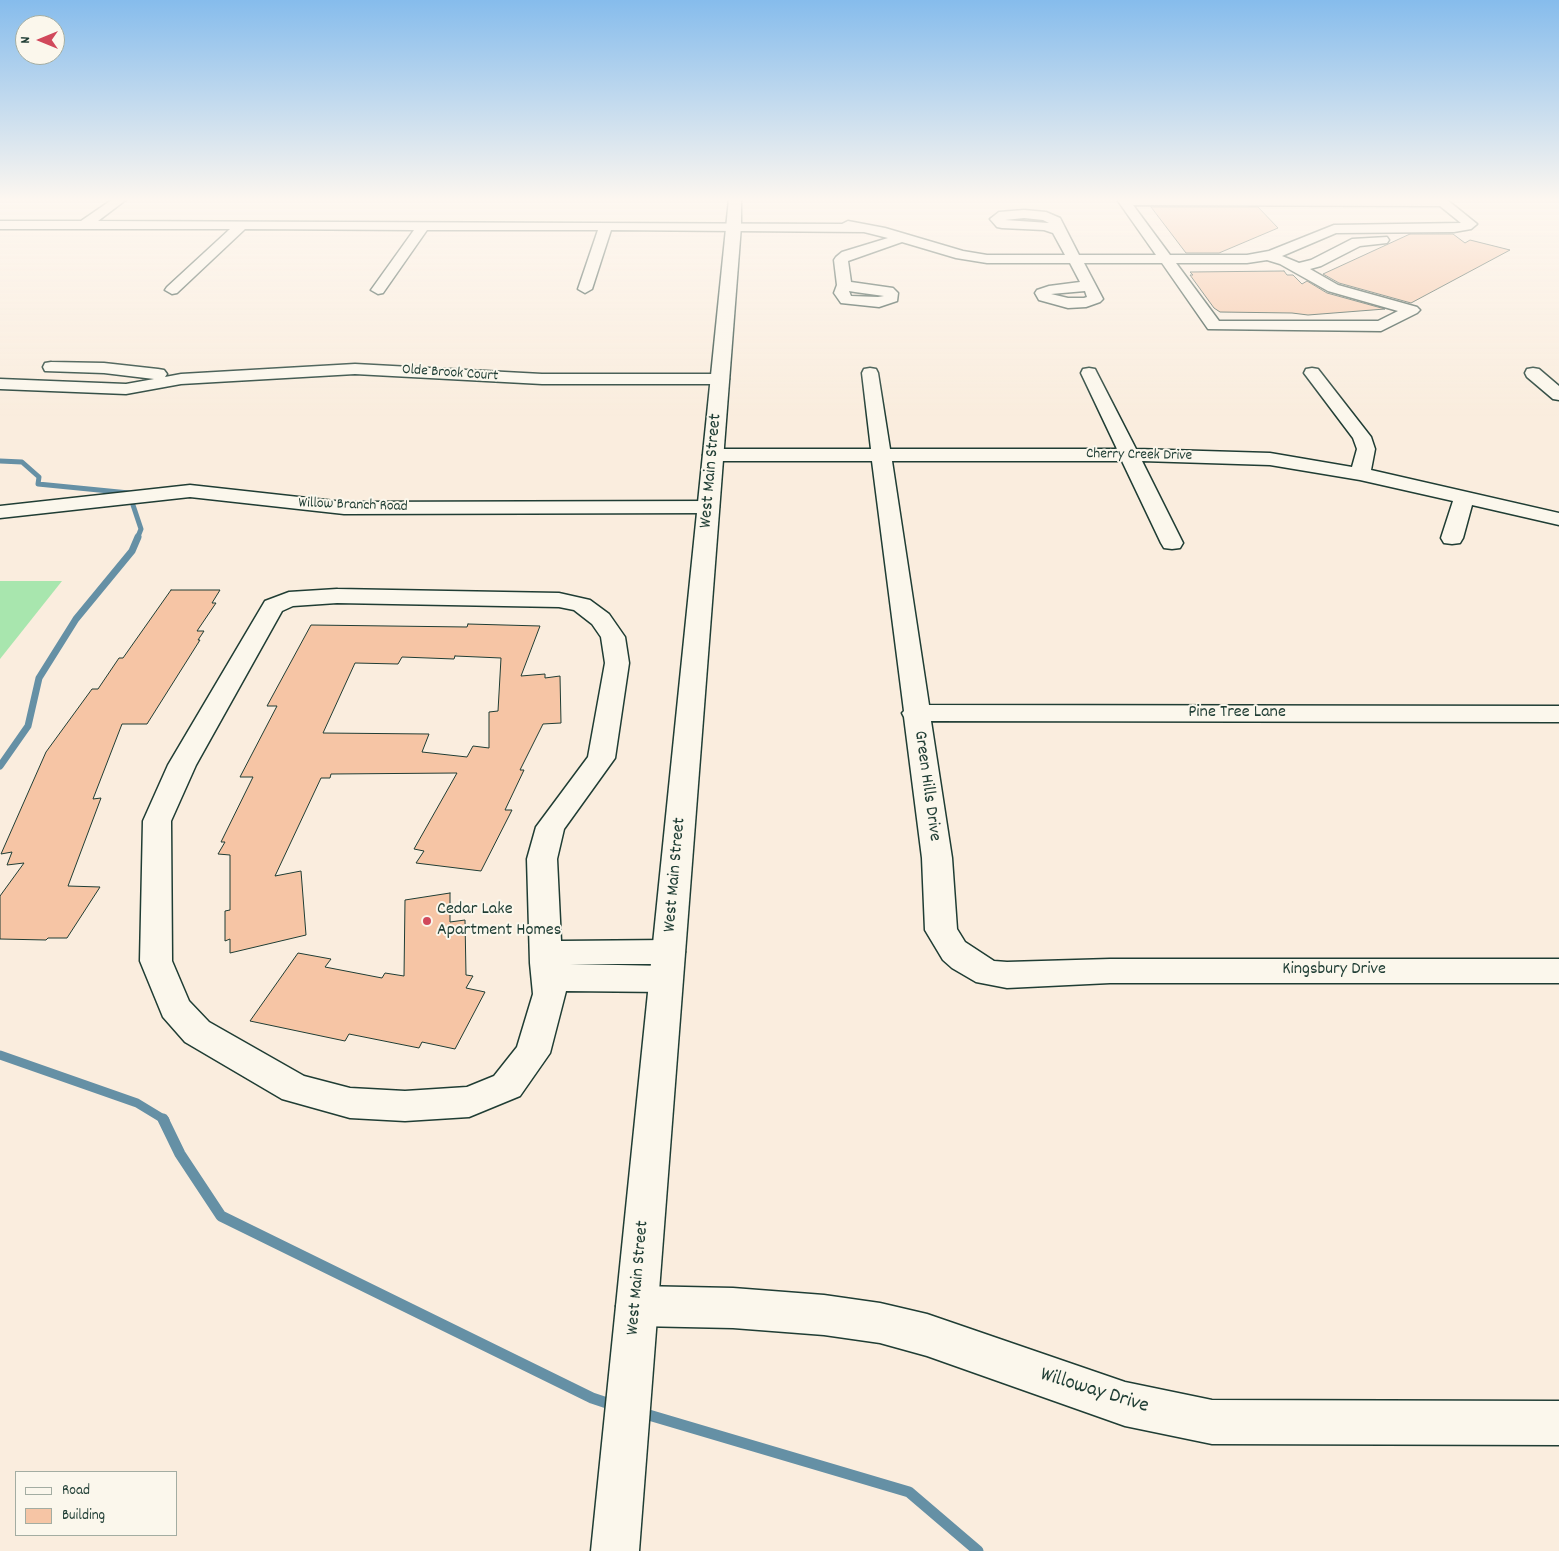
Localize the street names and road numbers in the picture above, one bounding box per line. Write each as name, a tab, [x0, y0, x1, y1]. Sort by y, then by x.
street label: Olde Brook Court	[401, 362, 499, 386]
street label: West Main Street	[696, 413, 728, 529]
street label: Cherry Creek Drive	[1086, 446, 1192, 466]
street label: Willow Branch Road	[298, 495, 408, 517]
street label: Pine Tree Lane	[1188, 703, 1286, 725]
street label: Green Hills Drive	[908, 729, 944, 843]
street label: West Main Street	[660, 817, 692, 933]
street label: Kingsbury Drive	[1282, 960, 1386, 982]
street label: West Main Street	[623, 1220, 655, 1336]
street label: Willoway Drive	[1037, 1364, 1151, 1420]

